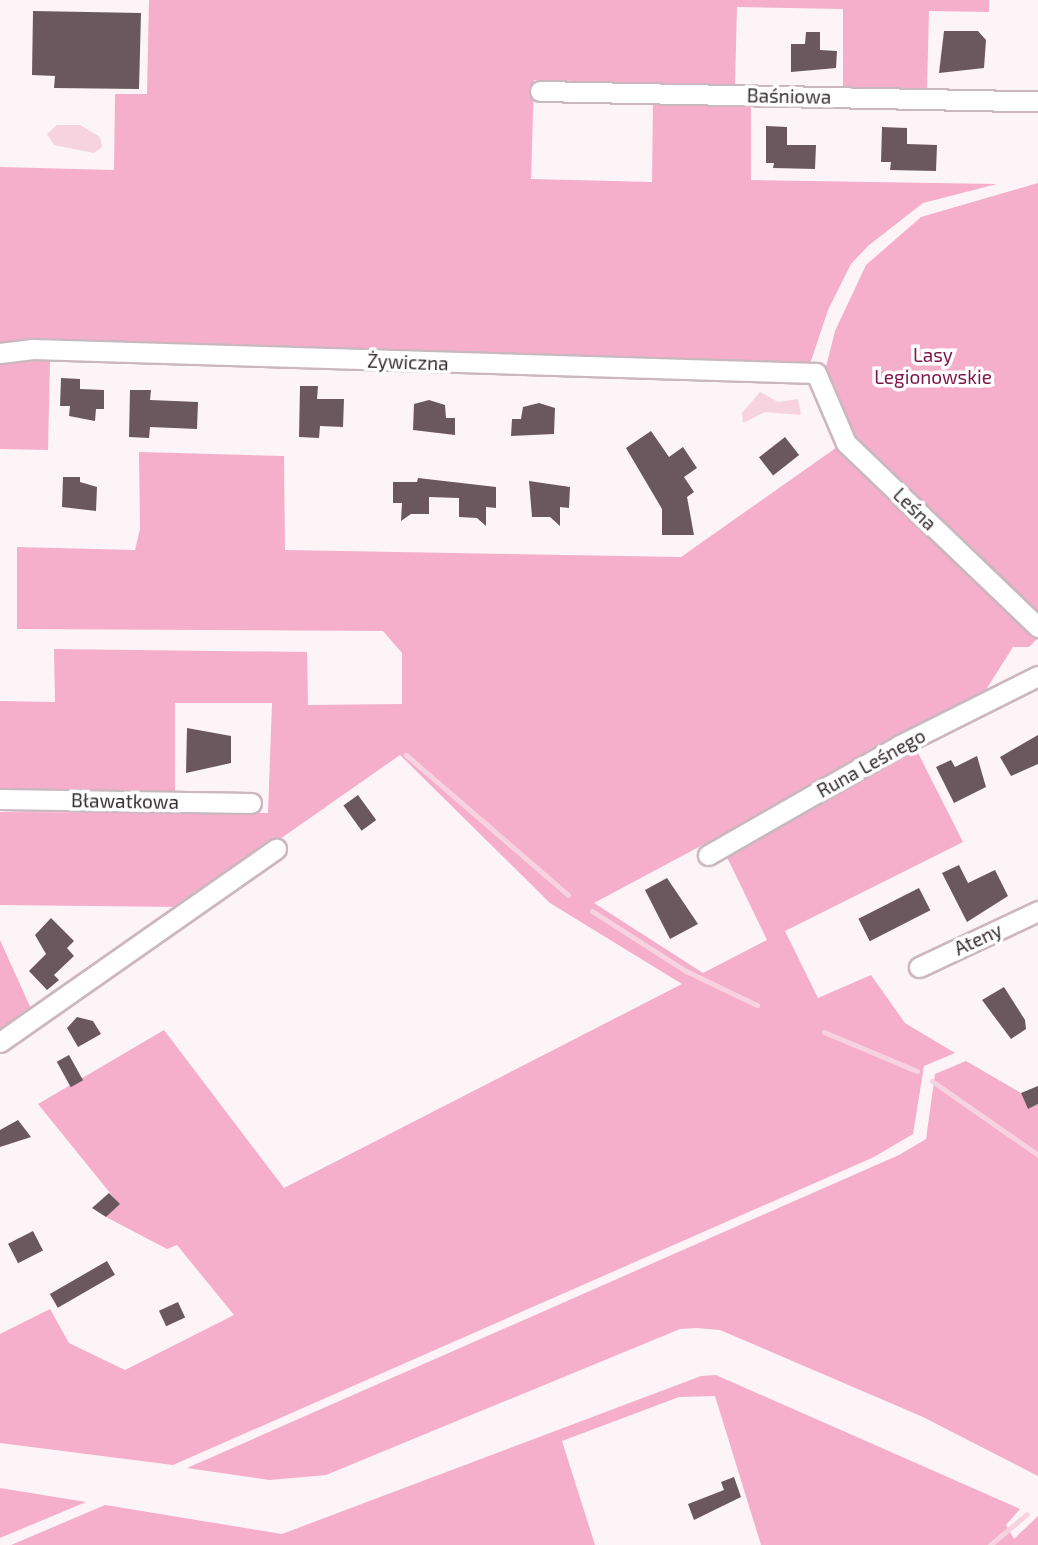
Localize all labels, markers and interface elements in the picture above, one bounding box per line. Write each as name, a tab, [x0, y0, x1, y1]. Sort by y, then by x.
street label: Baśniowa	[747, 84, 831, 108]
park label: Lasy Legionowskie	[874, 344, 992, 388]
street label: Żywiczna	[367, 349, 449, 375]
street label: Leśna	[889, 483, 941, 535]
street label: Runa Leśnego	[813, 724, 929, 802]
street label: Bławatkowa	[71, 789, 179, 813]
street label: Ateny	[950, 918, 1006, 960]

